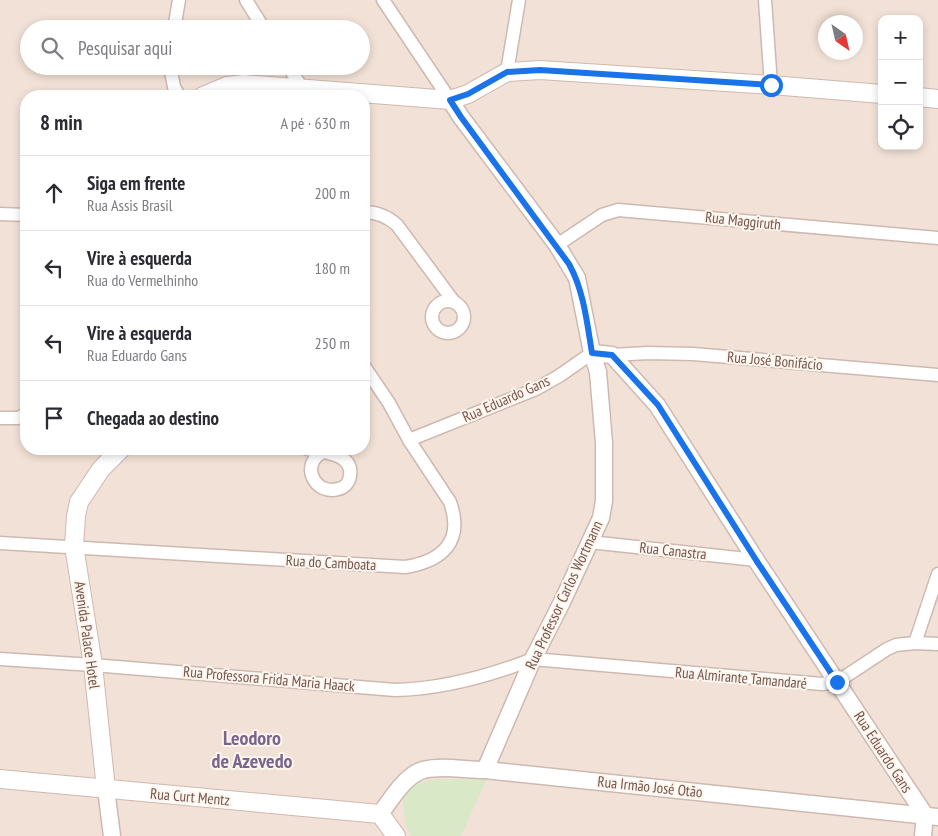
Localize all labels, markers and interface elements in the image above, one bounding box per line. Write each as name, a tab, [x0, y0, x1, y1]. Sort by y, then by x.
north arrow	[818, 15, 863, 60]
map controls	[878, 15, 923, 150]
button: +	[878, 15, 923, 60]
search box	[20, 20, 370, 75]
icon: search	[38, 34, 66, 62]
text: Pesquisar aqui	[78, 36, 172, 60]
button: −	[878, 60, 923, 105]
route start	[760, 74, 783, 97]
button: locate	[878, 105, 923, 150]
text: 8 min	[40, 109, 82, 136]
text: A pé · 630 m	[280, 113, 350, 133]
text: Siga em frente	[87, 171, 185, 195]
icon: ahead	[40, 179, 68, 207]
text: 200 m	[315, 183, 350, 203]
text: Rua Assis Brasil	[87, 195, 173, 215]
street label: Rua Maggiruth	[704, 207, 782, 234]
text: Vire à esquerda	[87, 246, 192, 270]
icon: left	[40, 254, 68, 282]
text: 180 m	[315, 258, 350, 278]
text: Rua do Vermelhinho	[87, 270, 198, 290]
text: Vire à esquerda	[87, 321, 192, 345]
icon: left	[40, 329, 68, 357]
text: 250 m	[315, 333, 350, 353]
text: Rua Eduardo Gans	[87, 345, 187, 365]
street label: Rua José Bonifácio	[727, 347, 824, 374]
street label: Rua Eduardo Gans	[459, 371, 552, 426]
icon: arrive	[40, 404, 68, 432]
text: Chegada ao destino	[87, 406, 219, 430]
street label: Rua Professor Carlos Wortmann	[521, 517, 606, 672]
street label: Rua Canastra	[639, 538, 708, 563]
street label: Rua do Camboata	[285, 551, 377, 574]
street label: Avenida Palace Hotel	[71, 580, 105, 691]
street label: Rua Professora Frida Maria Haack	[183, 662, 356, 695]
street label: Rua Almirante Tamandaré	[674, 662, 808, 693]
route end	[826, 671, 849, 694]
street label: Rua Eduardo Gans	[850, 707, 917, 796]
district label: Leodoro de Azevedo	[212, 725, 293, 774]
street label: Rua Irmão José Otão	[597, 772, 703, 801]
street label: Rua Curt Mentz	[150, 784, 231, 809]

